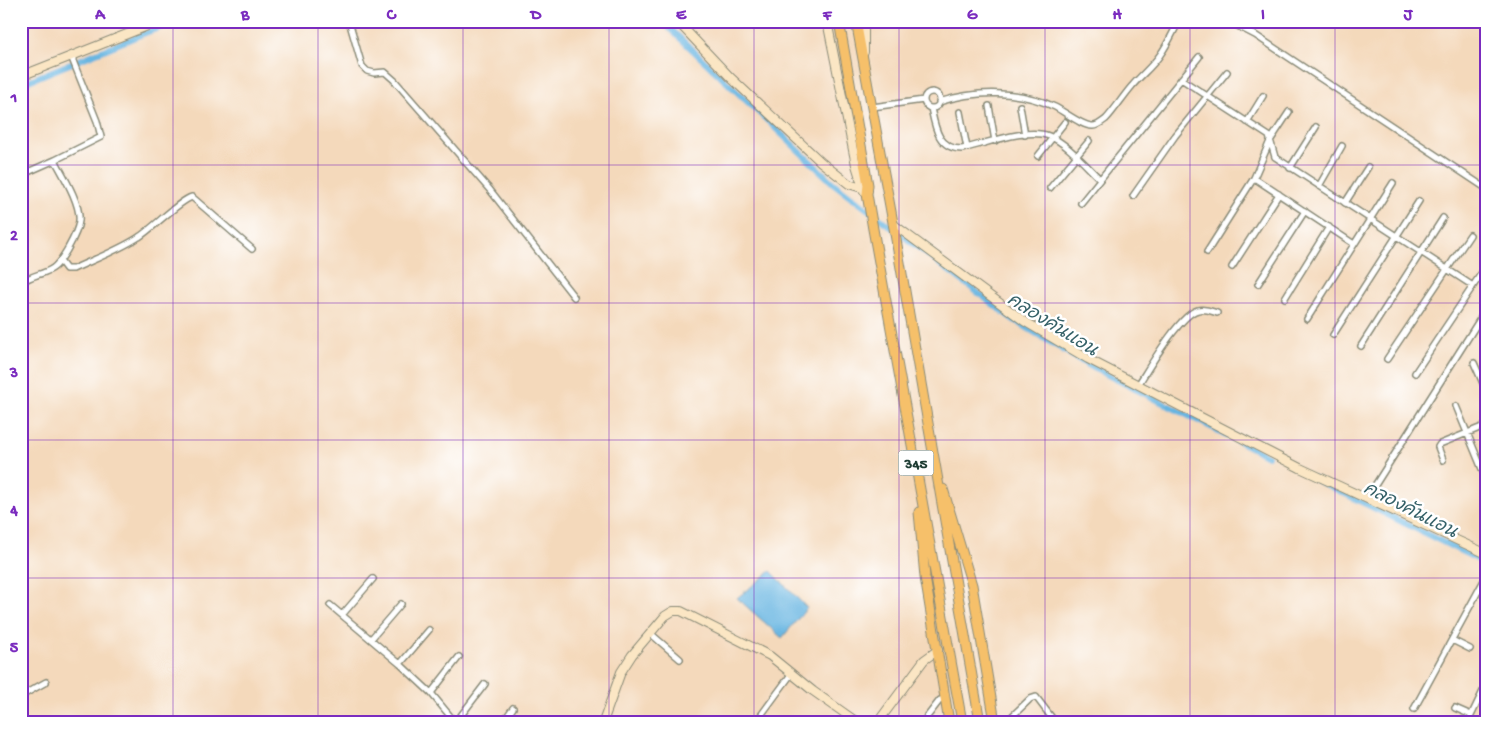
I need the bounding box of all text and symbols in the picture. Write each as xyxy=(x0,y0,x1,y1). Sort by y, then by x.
text: A xyxy=(94,7,106,26)
text: B xyxy=(240,7,250,26)
text: C xyxy=(386,7,397,26)
text: D xyxy=(529,7,542,26)
text: E xyxy=(676,7,687,26)
text: F xyxy=(822,7,833,26)
text: G xyxy=(967,7,978,26)
text: H xyxy=(1112,7,1122,26)
text: I xyxy=(1261,7,1265,26)
text: J xyxy=(1403,7,1414,26)
text: 1 xyxy=(10,90,17,109)
text: 2 xyxy=(10,228,18,247)
water label: คลองคันแอน xyxy=(1003,288,1103,363)
text: 3 xyxy=(9,365,18,384)
road number: 345 xyxy=(898,450,934,476)
water label: คลองคันแอน xyxy=(1360,477,1462,544)
text: 4 xyxy=(9,503,18,522)
text: 5 xyxy=(10,640,19,659)

